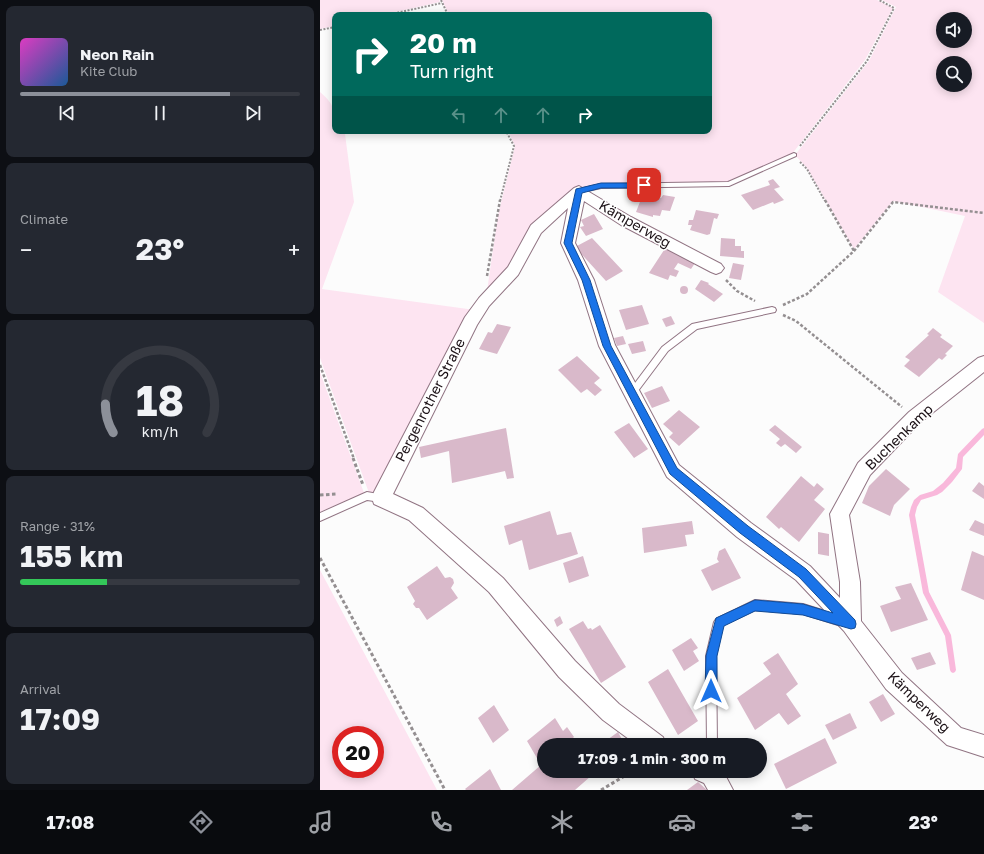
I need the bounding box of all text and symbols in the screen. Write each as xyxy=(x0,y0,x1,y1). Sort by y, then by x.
map controls xyxy=(936,12,972,92)
button: sound xyxy=(936,12,972,48)
text: 20 m xyxy=(410,26,477,59)
icon: right xyxy=(344,28,396,80)
text: Neon Rain xyxy=(80,45,154,63)
button: search xyxy=(936,56,972,92)
text: Turn right xyxy=(410,60,494,82)
text: Kite Club xyxy=(80,63,137,79)
icon: previous xyxy=(56,102,78,124)
icon: pause xyxy=(149,102,171,124)
icon: next xyxy=(242,102,264,124)
icon: left xyxy=(448,104,470,126)
icon: ahead xyxy=(490,104,512,126)
icon: ahead xyxy=(532,104,554,126)
icon: right xyxy=(574,104,596,126)
pin xyxy=(627,168,661,202)
icon: arrive xyxy=(633,174,655,196)
street label: Kämperweg xyxy=(596,196,674,251)
text: Climate xyxy=(20,211,68,227)
text: 23° xyxy=(136,231,184,267)
text: − xyxy=(20,236,32,263)
text: + xyxy=(288,236,300,263)
street label: Pergenrother Straße xyxy=(391,335,468,464)
text: 18 xyxy=(136,375,184,425)
street label: Buchenkamp xyxy=(861,400,936,473)
text: km/h xyxy=(142,423,178,440)
text: Range · 31% xyxy=(20,518,95,534)
text: 155 km xyxy=(20,538,123,574)
street label: Kämperweg xyxy=(885,668,954,736)
position arrow xyxy=(690,670,732,712)
text: Arrival xyxy=(20,681,61,697)
text: 17:09 xyxy=(20,701,100,737)
speed limit sign: 20 xyxy=(332,726,384,778)
text: 17:09 · 1 min · 300 m xyxy=(578,749,726,767)
icon: directions xyxy=(187,808,215,836)
icon: music xyxy=(307,808,335,836)
icon: phone xyxy=(427,808,455,836)
icon: climate xyxy=(548,808,576,836)
icon: car xyxy=(668,808,696,836)
icon: filters xyxy=(788,808,816,836)
text: 17:08 xyxy=(46,811,94,833)
text: 23° xyxy=(909,811,938,833)

